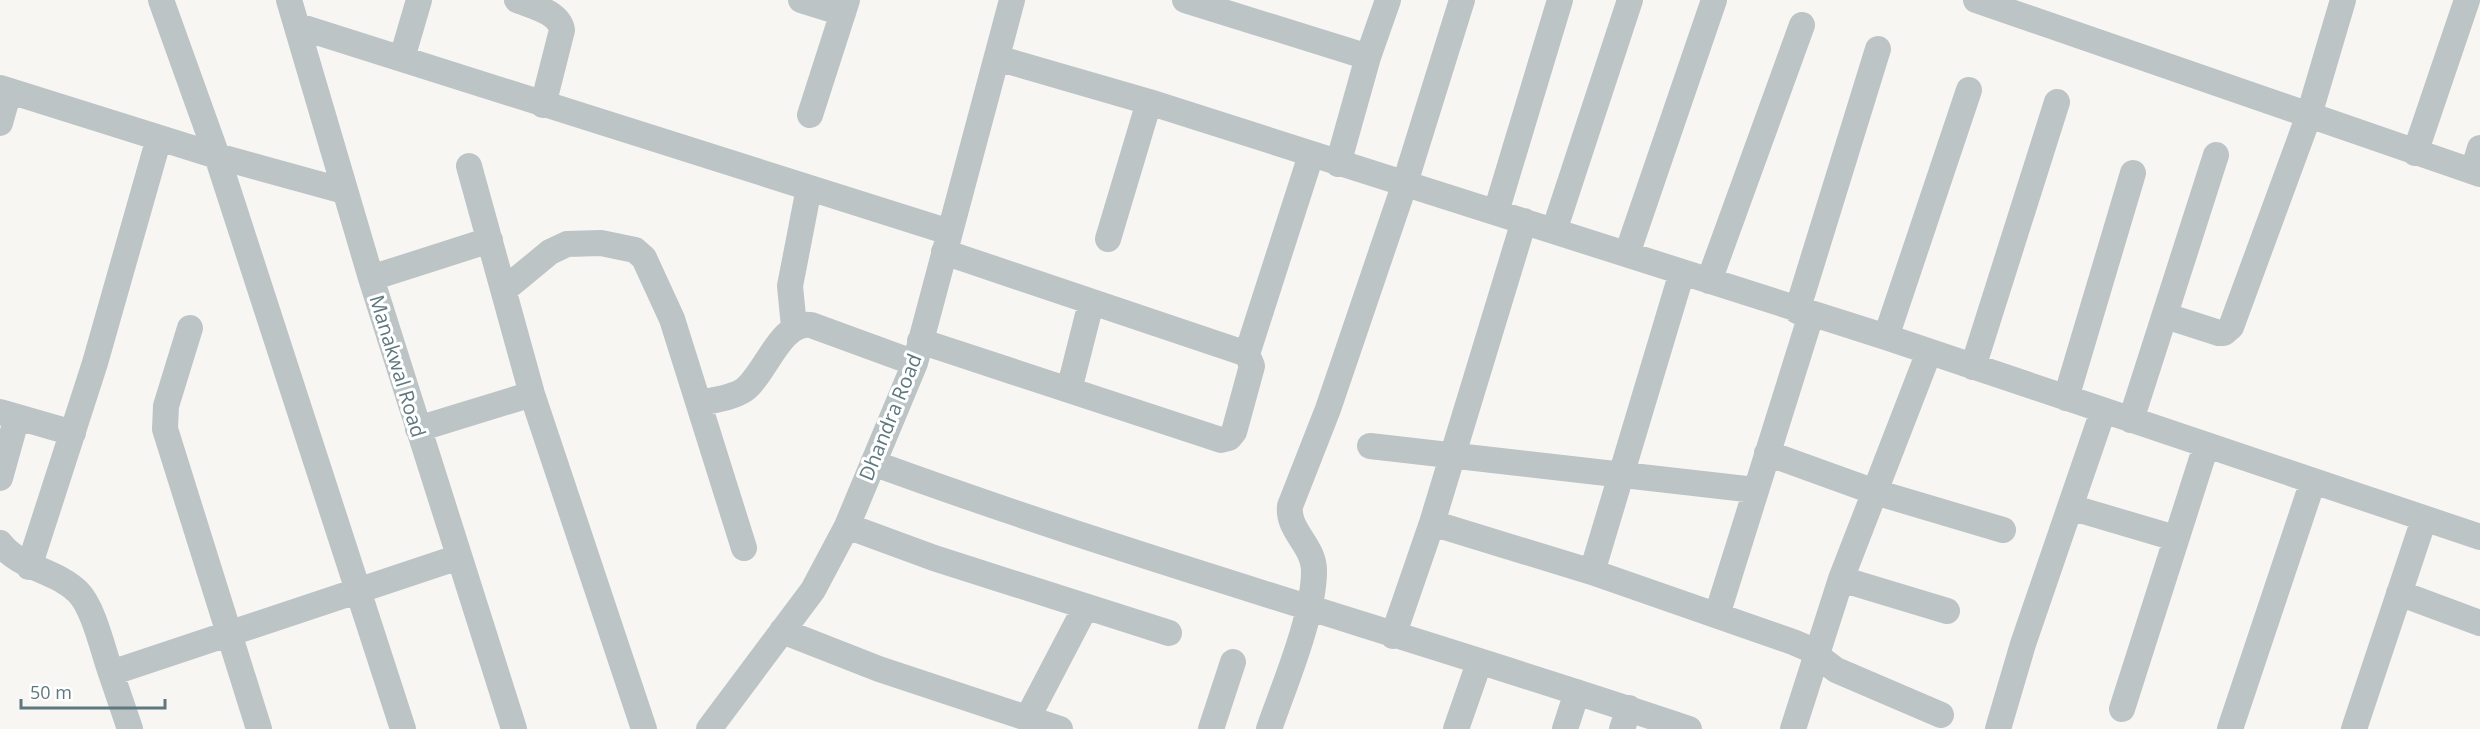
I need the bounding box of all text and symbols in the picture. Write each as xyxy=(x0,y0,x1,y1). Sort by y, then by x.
street label: Manakwal Road xyxy=(364,291,432,441)
street label: Dhandra Road xyxy=(852,350,928,484)
scale bar xyxy=(21,672,165,710)
text: 50 m xyxy=(30,680,72,704)

